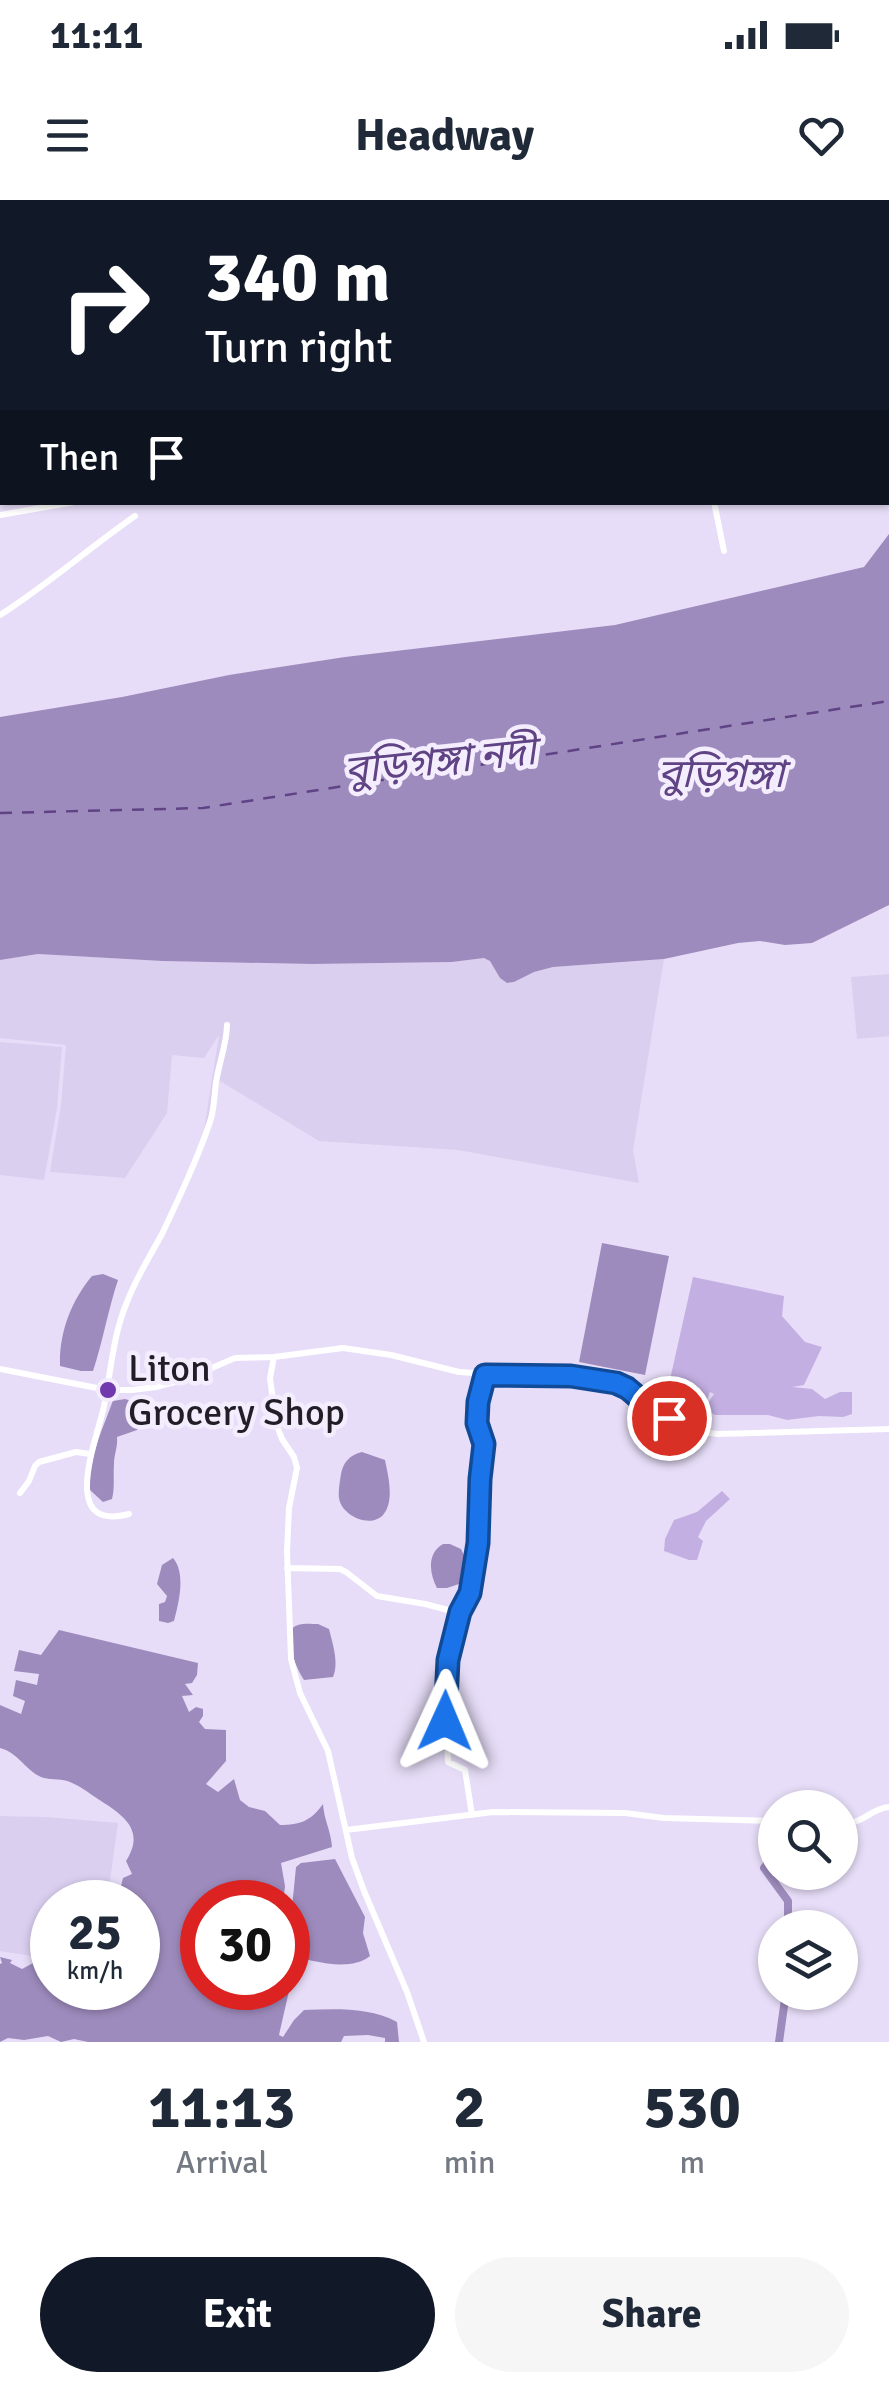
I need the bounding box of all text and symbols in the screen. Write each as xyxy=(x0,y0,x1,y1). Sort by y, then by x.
text: 11:11 xyxy=(50,12,143,59)
icon: menu xyxy=(40,108,95,163)
text: Headway xyxy=(355,108,534,163)
icon: heart xyxy=(794,108,849,163)
text: 340 m xyxy=(205,234,390,320)
icon: right xyxy=(40,240,170,370)
text: Turn right xyxy=(205,320,393,375)
icon: arrive xyxy=(139,430,194,485)
text: Then xyxy=(40,434,119,481)
water label: বুড়িগঙ্গা নদী xyxy=(342,725,546,796)
water label: বুড়িগঙ্গা xyxy=(658,749,792,799)
place label: Liton Grocery Shop xyxy=(128,1345,345,1436)
pin xyxy=(627,1376,712,1461)
marker: Liton Grocery Shop xyxy=(97,1379,119,1401)
icon: arrive xyxy=(642,1391,697,1446)
position arrow xyxy=(393,1669,497,1773)
map controls xyxy=(758,1790,858,2010)
button: search xyxy=(758,1790,858,1890)
speed limit sign: 30 xyxy=(180,1880,310,2010)
text: 25 xyxy=(68,1902,122,1964)
button: layers xyxy=(758,1910,858,2010)
text: km/h xyxy=(67,1955,123,1986)
text: 11:13 xyxy=(148,2071,296,2145)
text: 2 xyxy=(453,2071,486,2145)
text: 530 xyxy=(644,2071,741,2145)
text: Arrival xyxy=(176,2143,268,2182)
text: min xyxy=(444,2143,495,2182)
text: m xyxy=(679,2143,705,2182)
button: Exit xyxy=(40,2257,435,2372)
button: Share xyxy=(455,2257,849,2372)

